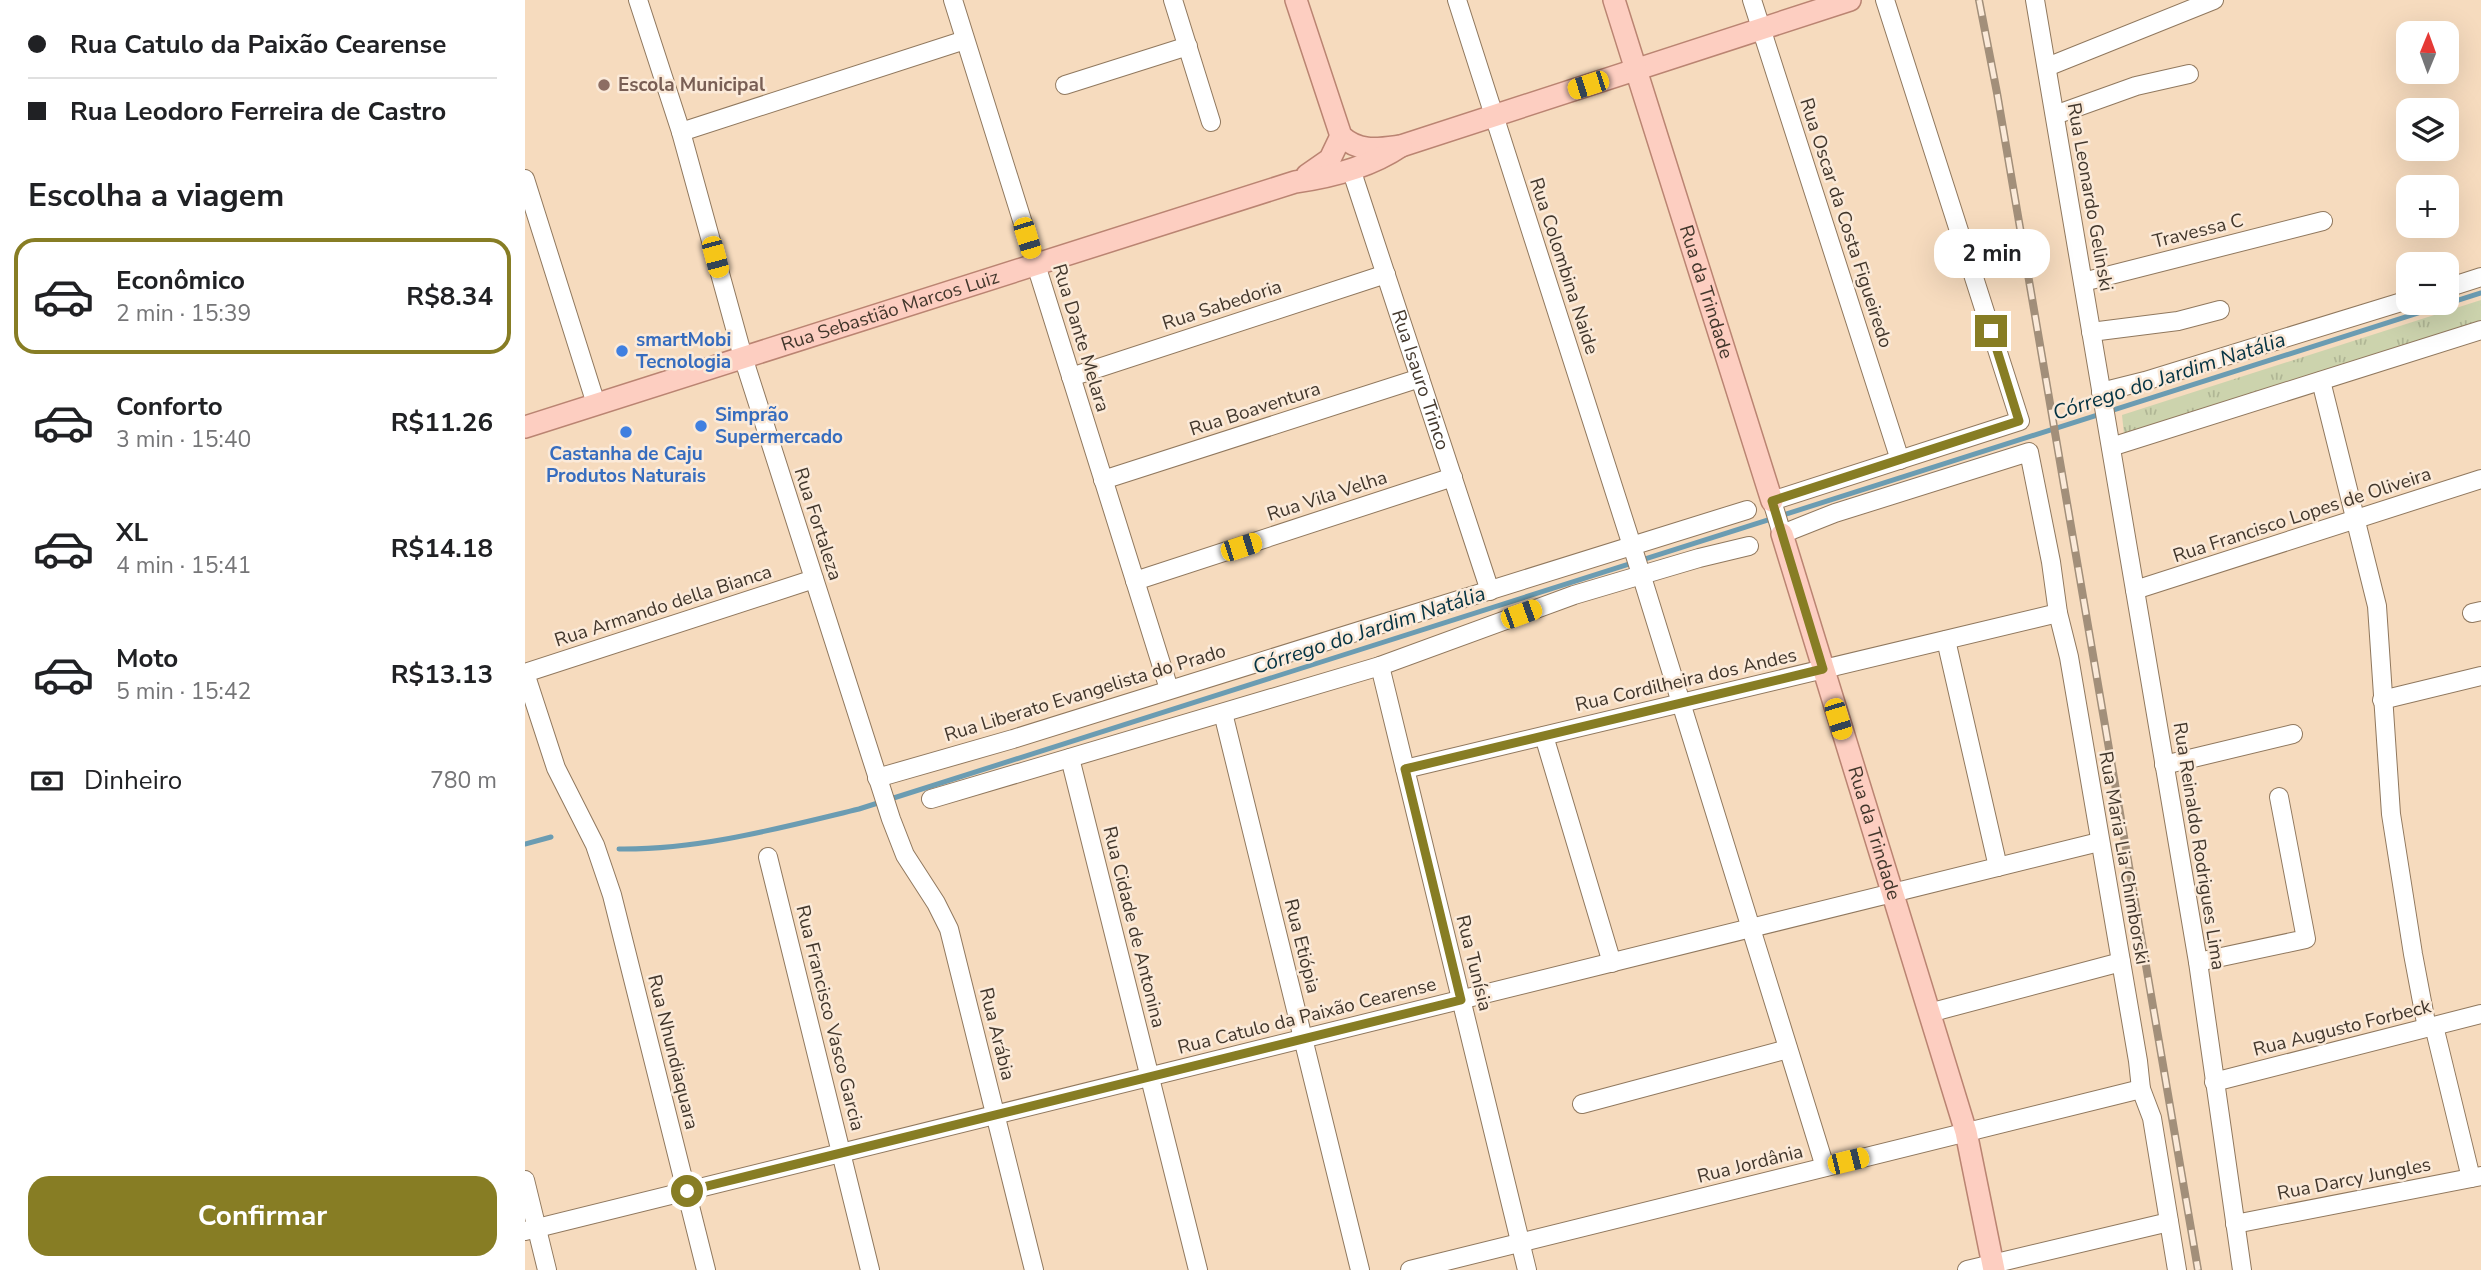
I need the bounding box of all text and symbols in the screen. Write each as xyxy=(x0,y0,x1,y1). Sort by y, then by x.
north arrow xyxy=(2396,21,2459,84)
map controls xyxy=(2396,21,2459,315)
text: Rua Catulo da Paixão Cearense xyxy=(70,27,446,62)
car xyxy=(1565,69,1612,101)
place label: Escola Municipal xyxy=(618,72,765,98)
marker: Escola Municipal xyxy=(596,77,612,93)
text: Rua Leodoro Ferreira de Castro xyxy=(70,94,446,129)
street label: Rua Oscar da Costa Figueiredo xyxy=(1793,95,1899,351)
button: layers xyxy=(2396,98,2459,161)
street label: Rua Leonardo Gelinski xyxy=(2061,101,2119,293)
text: Escolha a viagem xyxy=(28,174,284,217)
street label: Rua Colombina Naide xyxy=(1523,174,1605,358)
button: + xyxy=(2396,175,2459,238)
street label: Travessa C xyxy=(2150,207,2246,255)
car xyxy=(1011,215,1044,261)
street label: Rua da Trindade xyxy=(1673,222,1739,362)
callout: 2 min xyxy=(1933,230,2049,278)
car xyxy=(700,234,731,280)
text: 2 min xyxy=(1962,238,2022,269)
button: − xyxy=(2396,252,2459,315)
street label: Rua Dante Melara xyxy=(1046,261,1116,415)
text: Econômico xyxy=(116,263,245,298)
street label: Rua Sebastião Marcos Luiz xyxy=(778,264,1002,358)
icon: car xyxy=(32,265,95,328)
street label: Rua Sabedoria xyxy=(1159,273,1285,337)
text: R$8.34 xyxy=(406,279,493,314)
text: 2 min · 15:39 xyxy=(116,298,251,329)
street label: Rua Isauro Trinco xyxy=(1385,306,1456,453)
route end xyxy=(1975,315,2007,347)
water label: Córrego do Jardim Natália xyxy=(2049,325,2289,427)
place label: smartMobi Tecnologia xyxy=(636,327,731,375)
marker: smartMobi Tecnologia xyxy=(614,343,630,359)
street label: Rua Boaventura xyxy=(1186,376,1324,442)
text: Conforto xyxy=(116,389,223,424)
icon: car xyxy=(32,391,95,454)
place label: Simprão Supermercado xyxy=(715,402,843,450)
text: R$11.26 xyxy=(391,405,493,440)
marker: Simprão Supermercado xyxy=(693,418,709,434)
text: 3 min · 15:40 xyxy=(116,424,251,455)
marker: Castanha de Caju Produtos Naturais xyxy=(618,424,634,440)
place label: Castanha de Caju Produtos Naturais xyxy=(546,441,706,489)
street label: Rua Francisco Lopes de Oliveira xyxy=(2170,461,2434,569)
street label: Rua Fortaleza xyxy=(788,464,848,584)
street label: Rua Vila Velha xyxy=(1264,464,1390,528)
text: XL xyxy=(116,515,148,550)
icon: car xyxy=(32,517,95,580)
text: R$14.18 xyxy=(391,531,493,566)
car xyxy=(1218,531,1265,563)
text: 4 min · 15:41 xyxy=(116,550,251,581)
street label: Rua Armando della Bianca xyxy=(551,559,775,653)
water label: Córrego do Jardim Natália xyxy=(1249,579,1489,681)
car xyxy=(1498,597,1545,631)
street label: Rua Liberato Evangelista do Prado xyxy=(941,638,1229,748)
text: Moto xyxy=(116,641,178,676)
street label: Rua Cordilheira dos Andes xyxy=(1573,642,1799,718)
icon: car xyxy=(32,643,95,706)
text: R$13.13 xyxy=(391,657,493,692)
text: 5 min · 15:42 xyxy=(116,676,251,707)
car xyxy=(1822,696,1855,742)
street label: Rua Reinaldo Rodrigues Lima xyxy=(2167,720,2231,972)
street label: Rua Maria Lia Chimborski xyxy=(2092,749,2156,967)
icon: cash xyxy=(28,762,66,800)
text: Dinheiro xyxy=(84,763,182,798)
street label: Rua da Trindade xyxy=(1841,763,1907,903)
text: 780 m xyxy=(430,765,497,796)
street label: Rua Cidade de Antonina xyxy=(1096,824,1172,1030)
street label: Rua Etiópia xyxy=(1278,896,1326,996)
street label: Rua Francisco Vasco Garcia xyxy=(789,902,871,1134)
street label: Rua Tunísia xyxy=(1450,912,1498,1014)
street label: Rua Catulo da Paixão Cearense xyxy=(1175,971,1439,1061)
street label: Rua Nhundiaquara xyxy=(641,972,705,1132)
street label: Rua Arábia xyxy=(973,985,1021,1083)
street label: Rua Augusto Forbeck xyxy=(2250,993,2434,1063)
street label: Rua Jordânia xyxy=(1694,1138,1806,1190)
car xyxy=(1826,1146,1871,1176)
street label: Rua Darcy Jungles xyxy=(2275,1151,2433,1207)
route start xyxy=(671,1175,703,1207)
button: Confirmar xyxy=(28,1176,497,1256)

